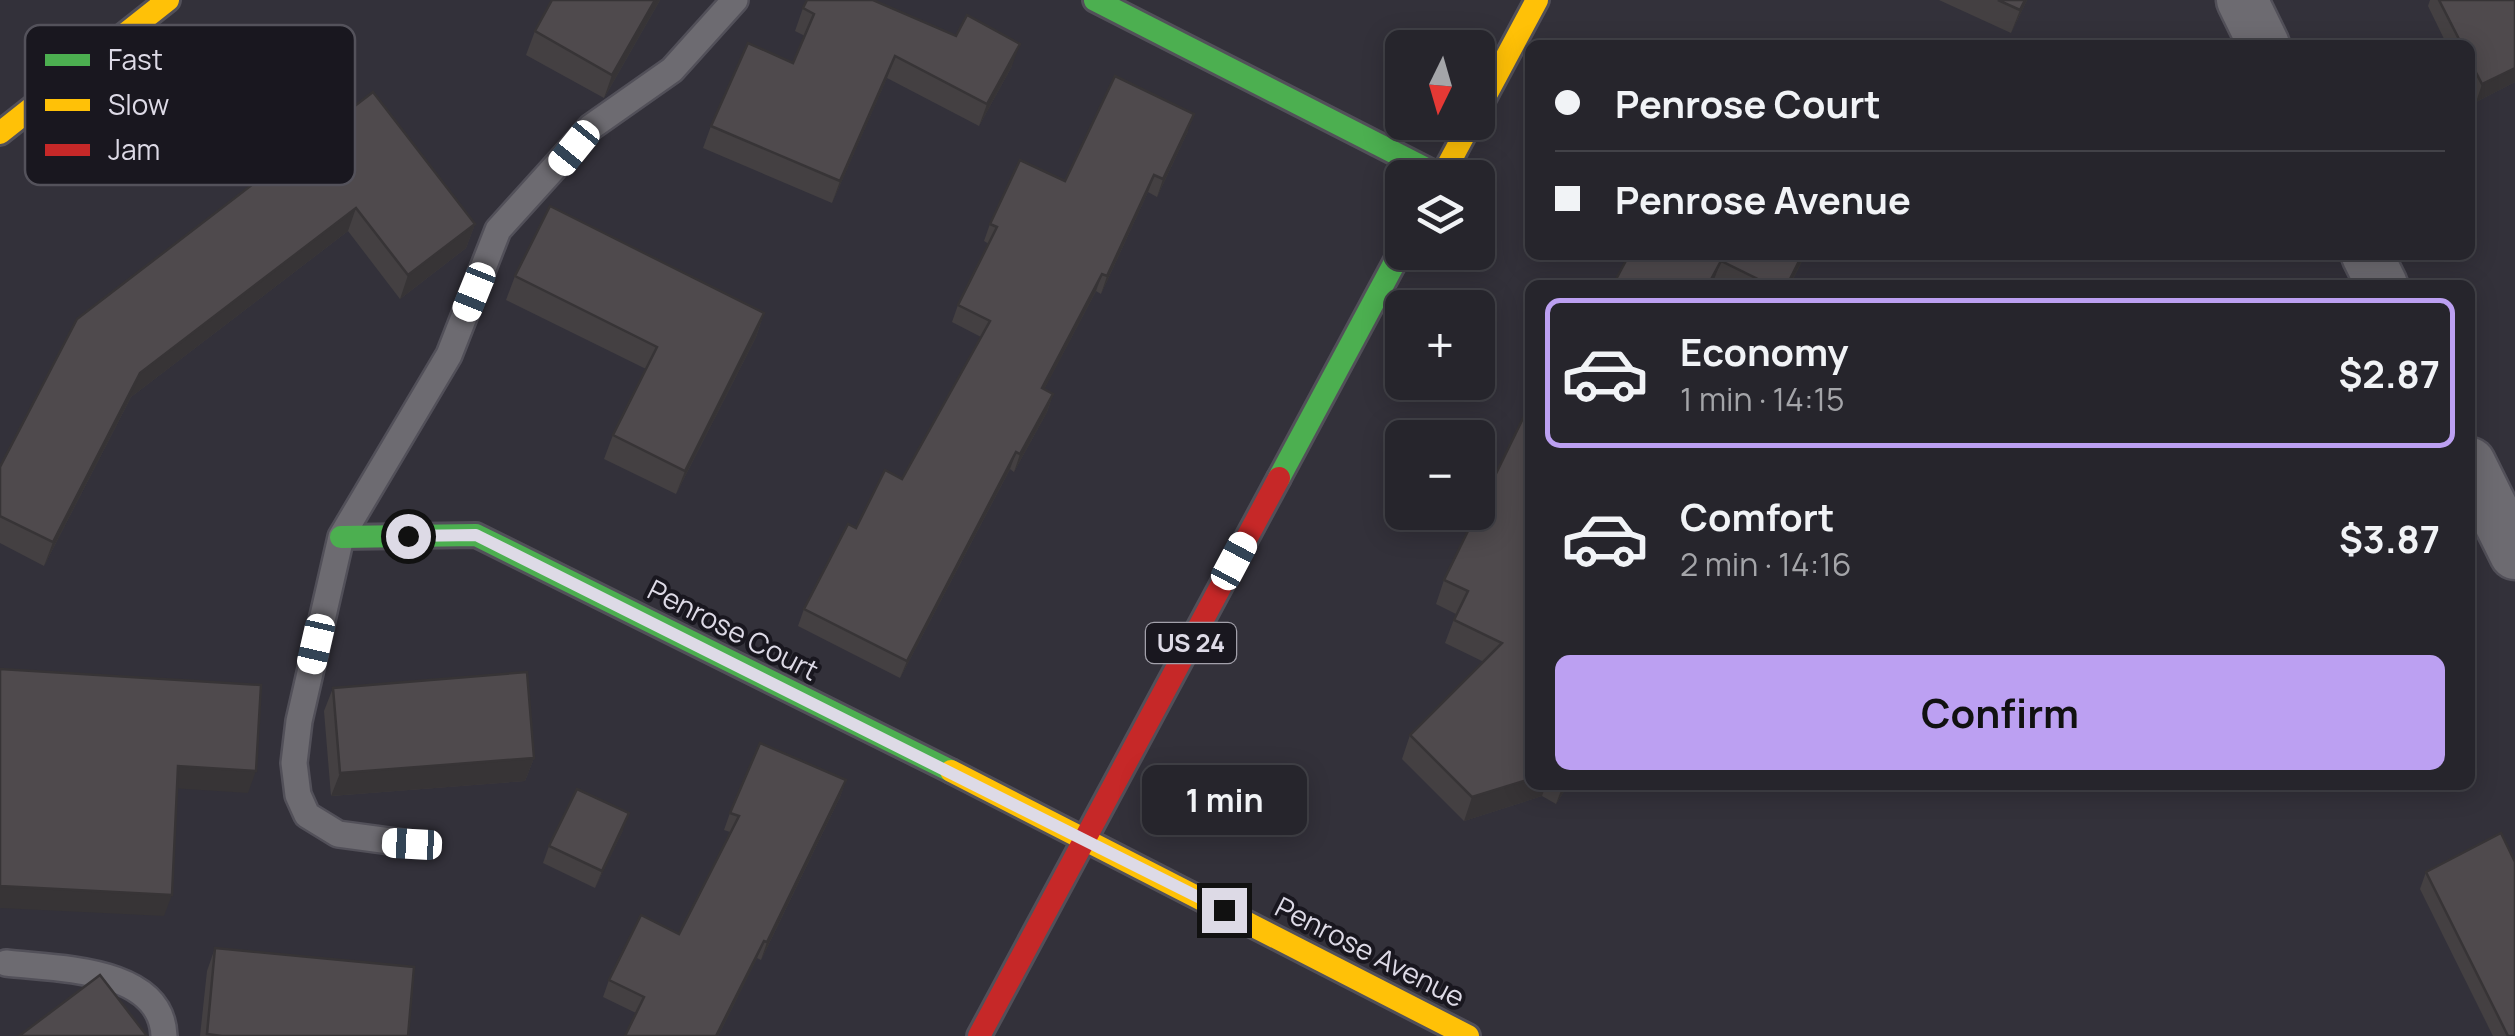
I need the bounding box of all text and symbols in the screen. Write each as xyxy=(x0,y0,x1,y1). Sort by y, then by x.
legend xyxy=(25,25,355,185)
north arrow xyxy=(1385,30,1495,140)
map controls xyxy=(1385,30,1495,530)
text: Fast xyxy=(108,40,163,78)
text: Penrose Court xyxy=(1615,77,1881,129)
text: Slow xyxy=(108,85,169,123)
car xyxy=(543,115,605,181)
text: Jam xyxy=(108,130,160,168)
button: layers xyxy=(1385,160,1495,270)
text: Penrose Avenue xyxy=(1615,173,1911,225)
car xyxy=(449,259,499,325)
button: + xyxy=(1385,290,1495,400)
text: Economy xyxy=(1680,325,1849,377)
icon: car xyxy=(1560,328,1650,418)
text: $2.87 xyxy=(2338,347,2440,399)
text: 1 min · 14:15 xyxy=(1680,377,1844,421)
button: − xyxy=(1385,420,1495,530)
text: Comfort xyxy=(1680,490,1834,542)
icon: car xyxy=(1560,493,1650,583)
text: $3.87 xyxy=(2339,512,2440,564)
route start xyxy=(386,514,431,559)
car xyxy=(1207,527,1261,595)
text: 2 min · 14:16 xyxy=(1680,542,1852,586)
street label: Penrose Court xyxy=(642,570,825,688)
car xyxy=(295,611,337,677)
road number: US 24 xyxy=(1146,623,1236,663)
button: Confirm xyxy=(1555,655,2445,770)
callout: 1 min xyxy=(1142,765,1306,835)
text: 1 min xyxy=(1185,778,1264,822)
car xyxy=(381,827,443,861)
street label: Penrose Avenue xyxy=(1269,887,1472,1015)
route end xyxy=(1202,888,1247,933)

